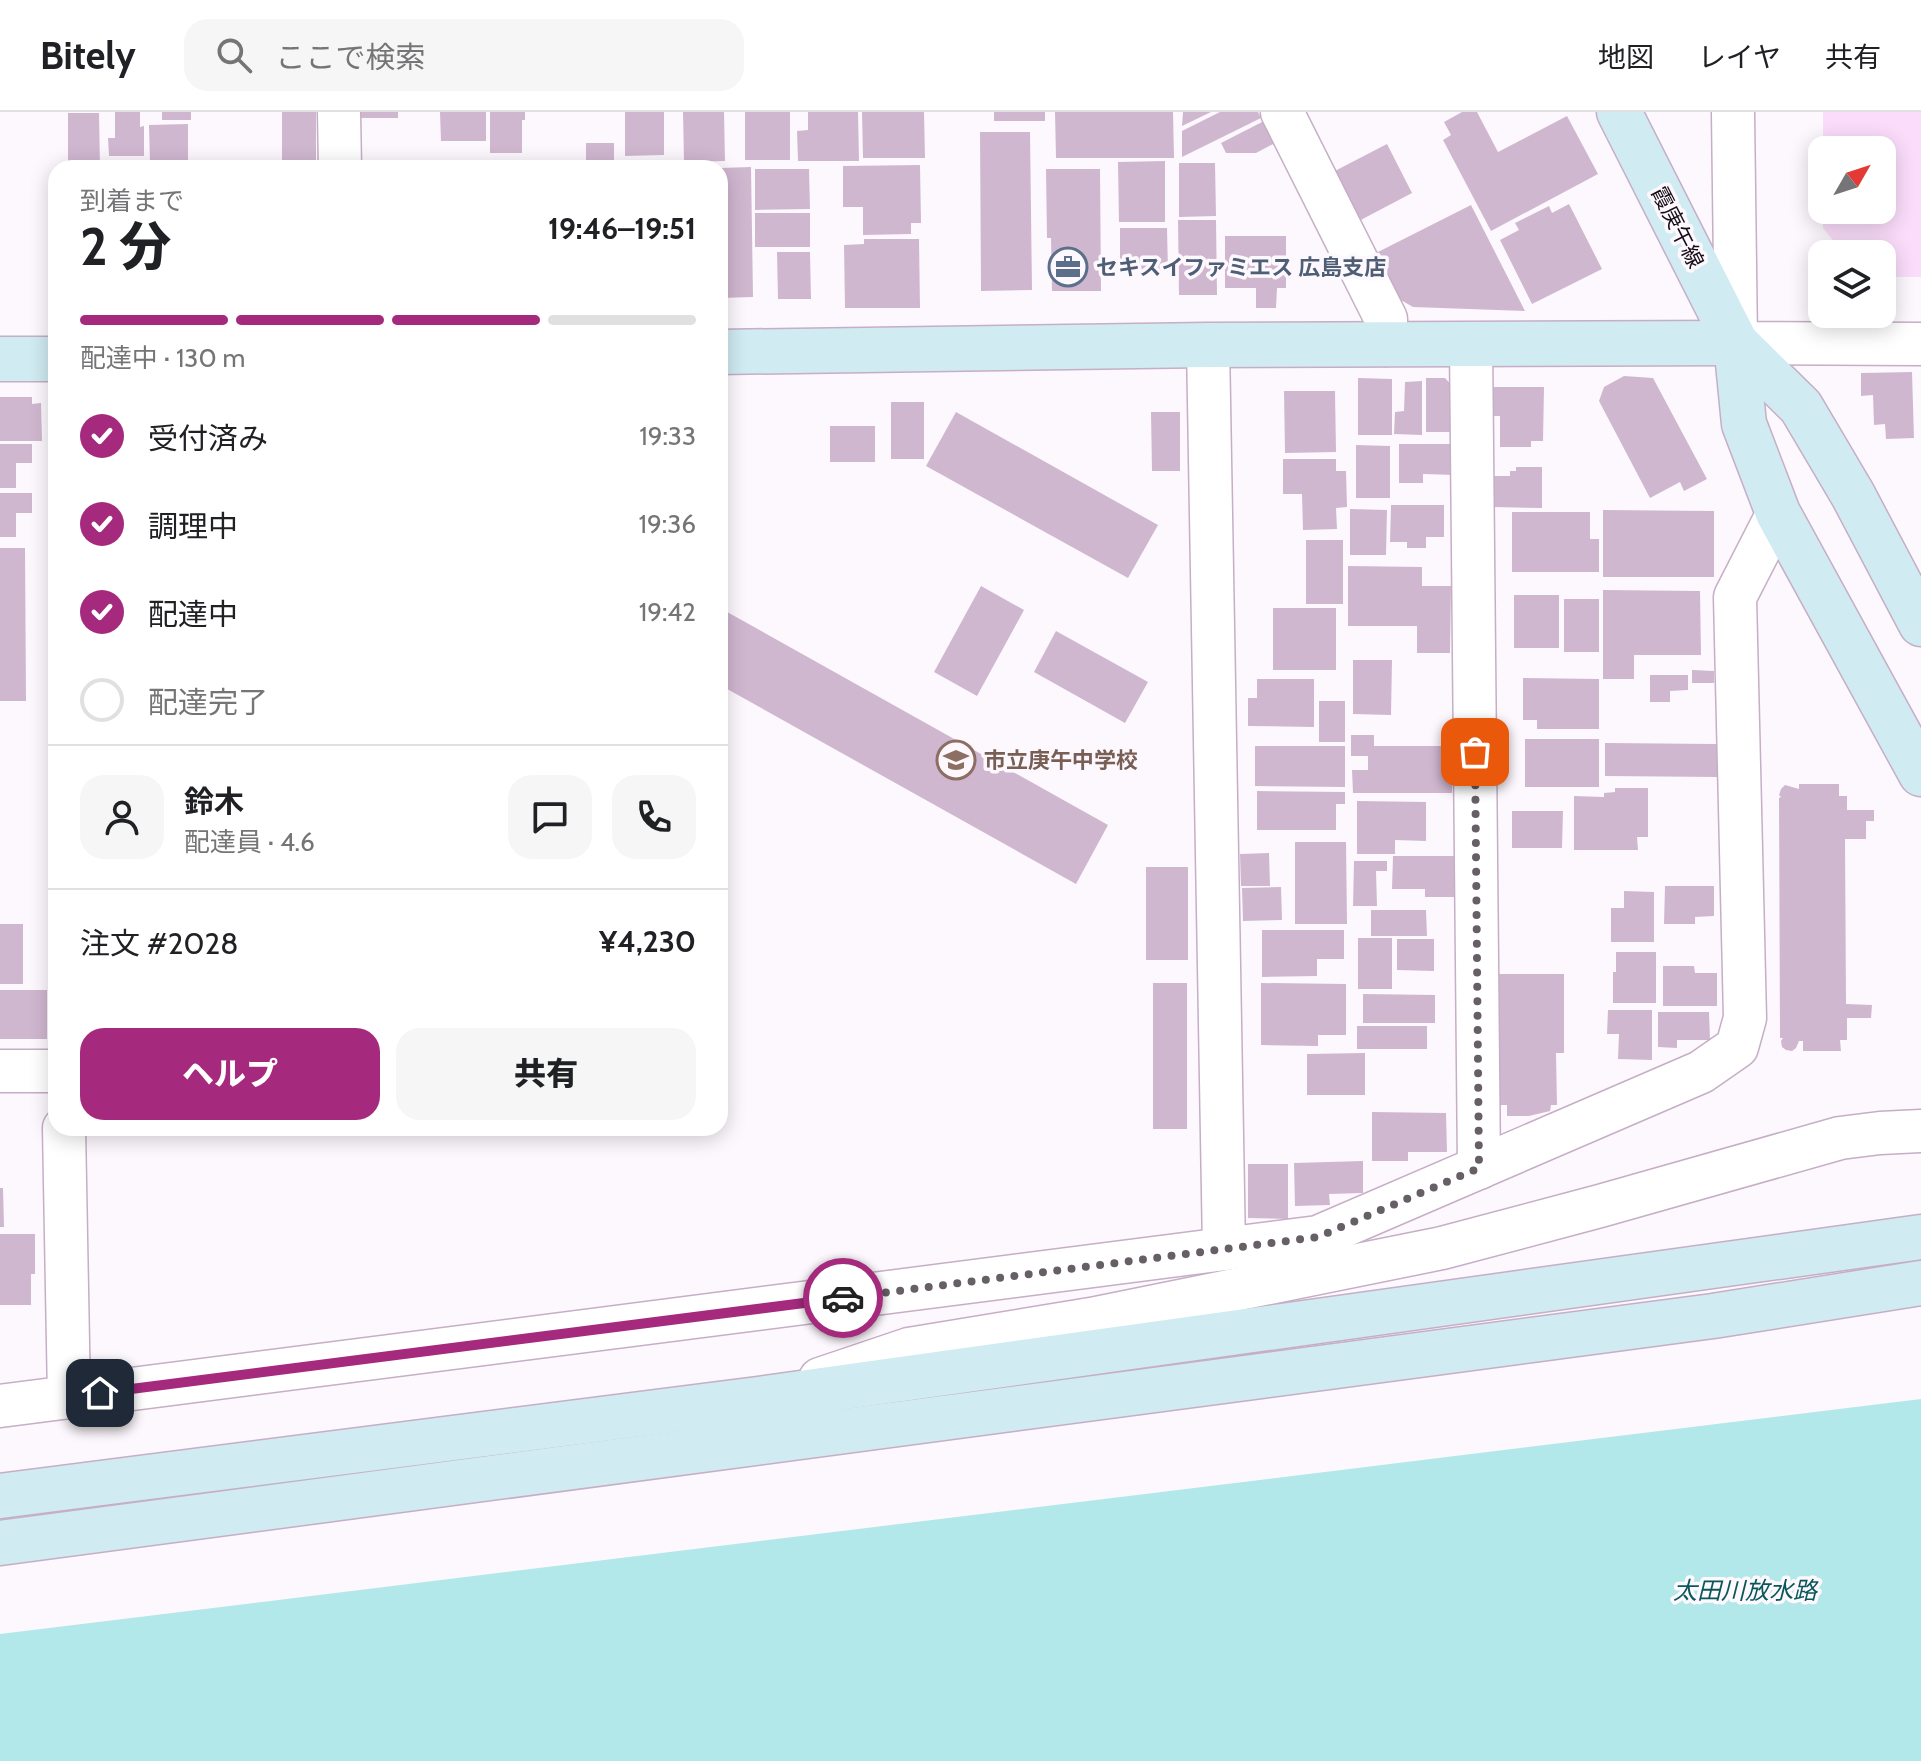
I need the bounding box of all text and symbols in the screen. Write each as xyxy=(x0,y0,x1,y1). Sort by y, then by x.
search box xyxy=(184,19,744,91)
text: Bitely xyxy=(40,32,136,79)
icon: search xyxy=(212,33,256,77)
text: ここで検索 xyxy=(276,39,426,76)
text: 地図 xyxy=(1598,40,1654,74)
text: レイヤ xyxy=(1698,40,1781,74)
text: 共有 xyxy=(1825,40,1881,74)
north arrow xyxy=(1808,136,1896,224)
map controls xyxy=(1808,136,1896,328)
street label: 霞庚午線 xyxy=(1646,182,1710,273)
text: 到着まで xyxy=(80,185,184,217)
text: 19:46–19:51 xyxy=(548,210,696,247)
text: 2 分 xyxy=(80,215,171,278)
button: layers xyxy=(1808,240,1896,328)
office icon: セキスイファミエス 広島支店 xyxy=(1047,246,1089,288)
place label: セキスイファミエス 広島支店 xyxy=(1096,254,1386,281)
text: 配達中 · 130 m xyxy=(80,342,245,374)
icon: check xyxy=(80,414,124,458)
text: 受付済み xyxy=(148,420,268,457)
text: 19:33 xyxy=(639,420,696,452)
icon: check xyxy=(80,502,124,546)
text: 調理中 xyxy=(148,508,238,545)
text: 19:36 xyxy=(639,508,696,540)
icon: check xyxy=(80,590,124,634)
text: 配達中 xyxy=(148,596,238,633)
text: 19:42 xyxy=(639,596,696,628)
text: 配達完了 xyxy=(148,684,268,721)
pin xyxy=(1441,718,1509,786)
icon: bag xyxy=(1453,730,1497,774)
school or university icon: 市立庚午中学校 xyxy=(935,739,977,781)
place label: 市立庚午中学校 xyxy=(984,747,1138,774)
button: person xyxy=(80,775,164,859)
button: chat xyxy=(508,775,592,859)
button: phone xyxy=(612,775,696,859)
text: 鈴木 xyxy=(184,783,244,820)
text: 配達員 · 4.6 xyxy=(184,826,315,858)
text: ¥4,230 xyxy=(599,923,696,960)
text: 注文 #2028 xyxy=(80,925,238,962)
button: ヘルプ xyxy=(80,1028,380,1120)
button: 共有 xyxy=(396,1028,696,1120)
courier xyxy=(803,1258,883,1338)
icon: car xyxy=(821,1276,865,1320)
pin xyxy=(66,1359,134,1427)
icon: home xyxy=(78,1371,122,1415)
water label: 太田川放水路 xyxy=(1673,1576,1819,1605)

